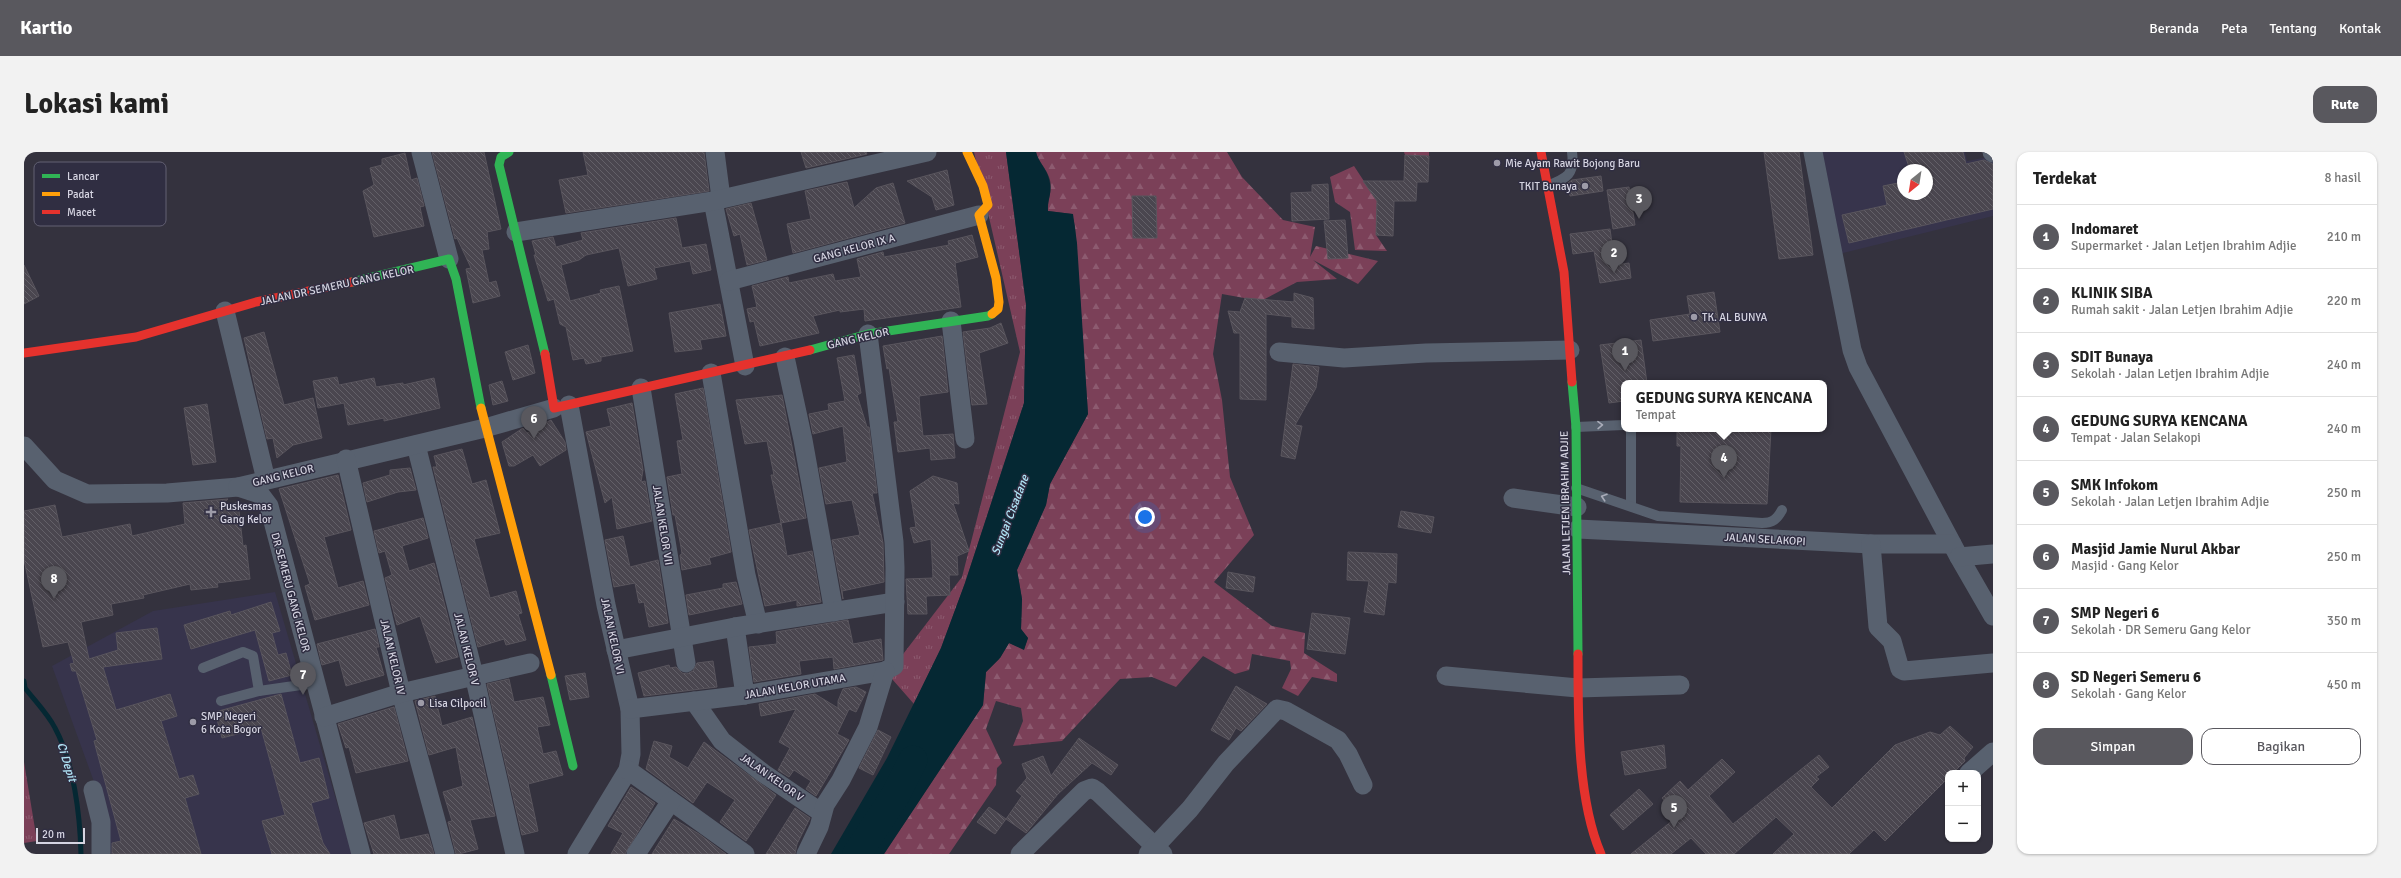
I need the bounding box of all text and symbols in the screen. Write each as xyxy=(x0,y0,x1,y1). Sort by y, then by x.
text: Kartio xyxy=(20,16,73,40)
text: Beranda xyxy=(2149,20,2199,37)
text: Peta xyxy=(2221,20,2248,37)
text: Tentang xyxy=(2270,20,2317,37)
text: Kontak xyxy=(2339,20,2381,37)
button: Rute xyxy=(2313,86,2377,123)
text: Lokasi kami xyxy=(24,87,169,121)
place label: Mie Ayam Rawit Bojong Baru xyxy=(1505,157,1640,170)
marker: Mie Ayam Rawit Bojong Baru xyxy=(1492,158,1502,168)
legend xyxy=(34,162,166,226)
north arrow xyxy=(1897,164,1933,200)
text: Terdekat xyxy=(2033,168,2097,189)
text: Lancar xyxy=(67,170,99,183)
text: 8 hasil xyxy=(2324,170,2361,186)
place label: TKIT Bunaya xyxy=(1519,180,1577,193)
marker: TKIT Bunaya xyxy=(1580,181,1590,191)
pin: 3 xyxy=(1626,186,1652,219)
text: Padat xyxy=(67,188,94,201)
text: Macet xyxy=(67,206,96,219)
text: Indomaret xyxy=(2071,220,2138,238)
text: 1 xyxy=(2042,229,2050,245)
text: 210 m xyxy=(2327,229,2361,245)
street label: GANG KELOR IX A xyxy=(812,231,897,266)
text: Supermarket · Jalan Letjen Ibrahim Adjie xyxy=(2071,238,2297,254)
pin: 2 xyxy=(1601,240,1627,273)
street label: JALAN DR SEMERU GANG KELOR xyxy=(259,263,415,308)
text: KLINIK SIBA xyxy=(2071,284,2153,302)
text: 2 xyxy=(2042,293,2050,309)
text: 220 m xyxy=(2327,293,2361,309)
text: Rumah sakit · Jalan Letjen Ibrahim Adjie xyxy=(2071,302,2293,318)
place label: TK. AL BUNYA xyxy=(1702,311,1768,324)
marker: TK. AL BUNYA xyxy=(1689,312,1699,322)
street label: GANG KELOR xyxy=(826,325,891,352)
pin: 1 xyxy=(1612,338,1638,371)
text: SDIT Bunaya xyxy=(2071,348,2153,366)
text: 3 xyxy=(2042,357,2050,373)
text: 240 m xyxy=(2327,357,2361,373)
text: Sekolah · Jalan Letjen Ibrahim Adjie xyxy=(2071,366,2269,382)
popup xyxy=(1621,380,1827,432)
text: GEDUNG SURYA KENCANA xyxy=(1636,389,1812,407)
pin: 6 xyxy=(521,406,547,439)
text: Tempat xyxy=(1636,407,1676,423)
text: GEDUNG SURYA KENCANA xyxy=(2071,412,2248,430)
one-way arrow xyxy=(1597,421,1603,429)
text: 4 xyxy=(2042,421,2050,437)
text: 240 m xyxy=(2327,421,2361,437)
text: Tempat · Jalan Selakopi xyxy=(2071,430,2201,446)
street label: JALAN LETJEN IBRAHIM ADJIE xyxy=(1558,431,1573,575)
pin: 4 xyxy=(1711,445,1737,478)
street label: GANG KELOR xyxy=(251,461,316,489)
water label: Sungai Cisadane xyxy=(988,472,1033,557)
text: SMK Infokom xyxy=(2071,476,2158,494)
street label: JALAN KELOR VII xyxy=(650,484,675,566)
text: 5 xyxy=(2042,485,2050,501)
text: 250 m xyxy=(2327,485,2361,501)
one-way arrow xyxy=(1600,494,1607,502)
text: Sekolah · Jalan Letjen Ibrahim Adjie xyxy=(2071,494,2269,510)
place label: Puskesmas Gang Kelor xyxy=(220,500,272,526)
marker: Puskesmas Gang Kelor xyxy=(205,506,217,518)
your location xyxy=(1135,507,1155,527)
street label: DR SEMERU GANG KELOR xyxy=(268,531,313,653)
street label: JALAN SELAKOPI xyxy=(1724,531,1806,548)
text: Masjid Jamie Nurul Akbar xyxy=(2071,540,2240,558)
text: 6 xyxy=(2042,549,2050,565)
text: 250 m xyxy=(2327,549,2361,565)
text: Masjid · Gang Kelor xyxy=(2071,558,2179,574)
pin: 8 xyxy=(41,566,67,599)
street label: JALAN KELOR VI xyxy=(598,597,627,675)
text: SMP Negeri 6 xyxy=(2071,604,2159,622)
street label: JALAN KELOR V xyxy=(451,611,482,688)
text: 7 xyxy=(2042,613,2050,629)
text: 350 m xyxy=(2327,613,2361,629)
street label: JALAN KELOR IV xyxy=(377,618,408,697)
text: Sekolah · DR Semeru Gang Kelor xyxy=(2071,622,2250,638)
pin: 7 xyxy=(290,662,316,695)
text: SD Negeri Semeru 6 xyxy=(2071,668,2201,686)
street label: JALAN KELOR UTAMA xyxy=(743,671,847,702)
text: 8 xyxy=(2042,677,2050,693)
text: 450 m xyxy=(2327,677,2361,693)
text: Sekolah · Gang Kelor xyxy=(2071,686,2186,702)
place label: Lisa Cilpocil xyxy=(429,697,486,710)
marker: Lisa Cilpocil xyxy=(416,698,426,708)
place label: SMP Negeri 6 Kota Bogor xyxy=(201,710,261,736)
marker: SMP Negeri 6 Kota Bogor xyxy=(188,717,198,727)
button: Simpan xyxy=(2033,728,2193,765)
button: Bagikan xyxy=(2201,728,2361,765)
water label: Ci Depit xyxy=(53,741,80,786)
street label: JALAN KELOR V xyxy=(737,751,807,804)
map controls xyxy=(1945,770,1981,842)
button: + xyxy=(1945,770,1981,806)
pin: 5 xyxy=(1661,795,1687,828)
button: − xyxy=(1945,806,1981,842)
scale bar xyxy=(36,826,85,845)
text: 20 m xyxy=(42,828,65,841)

